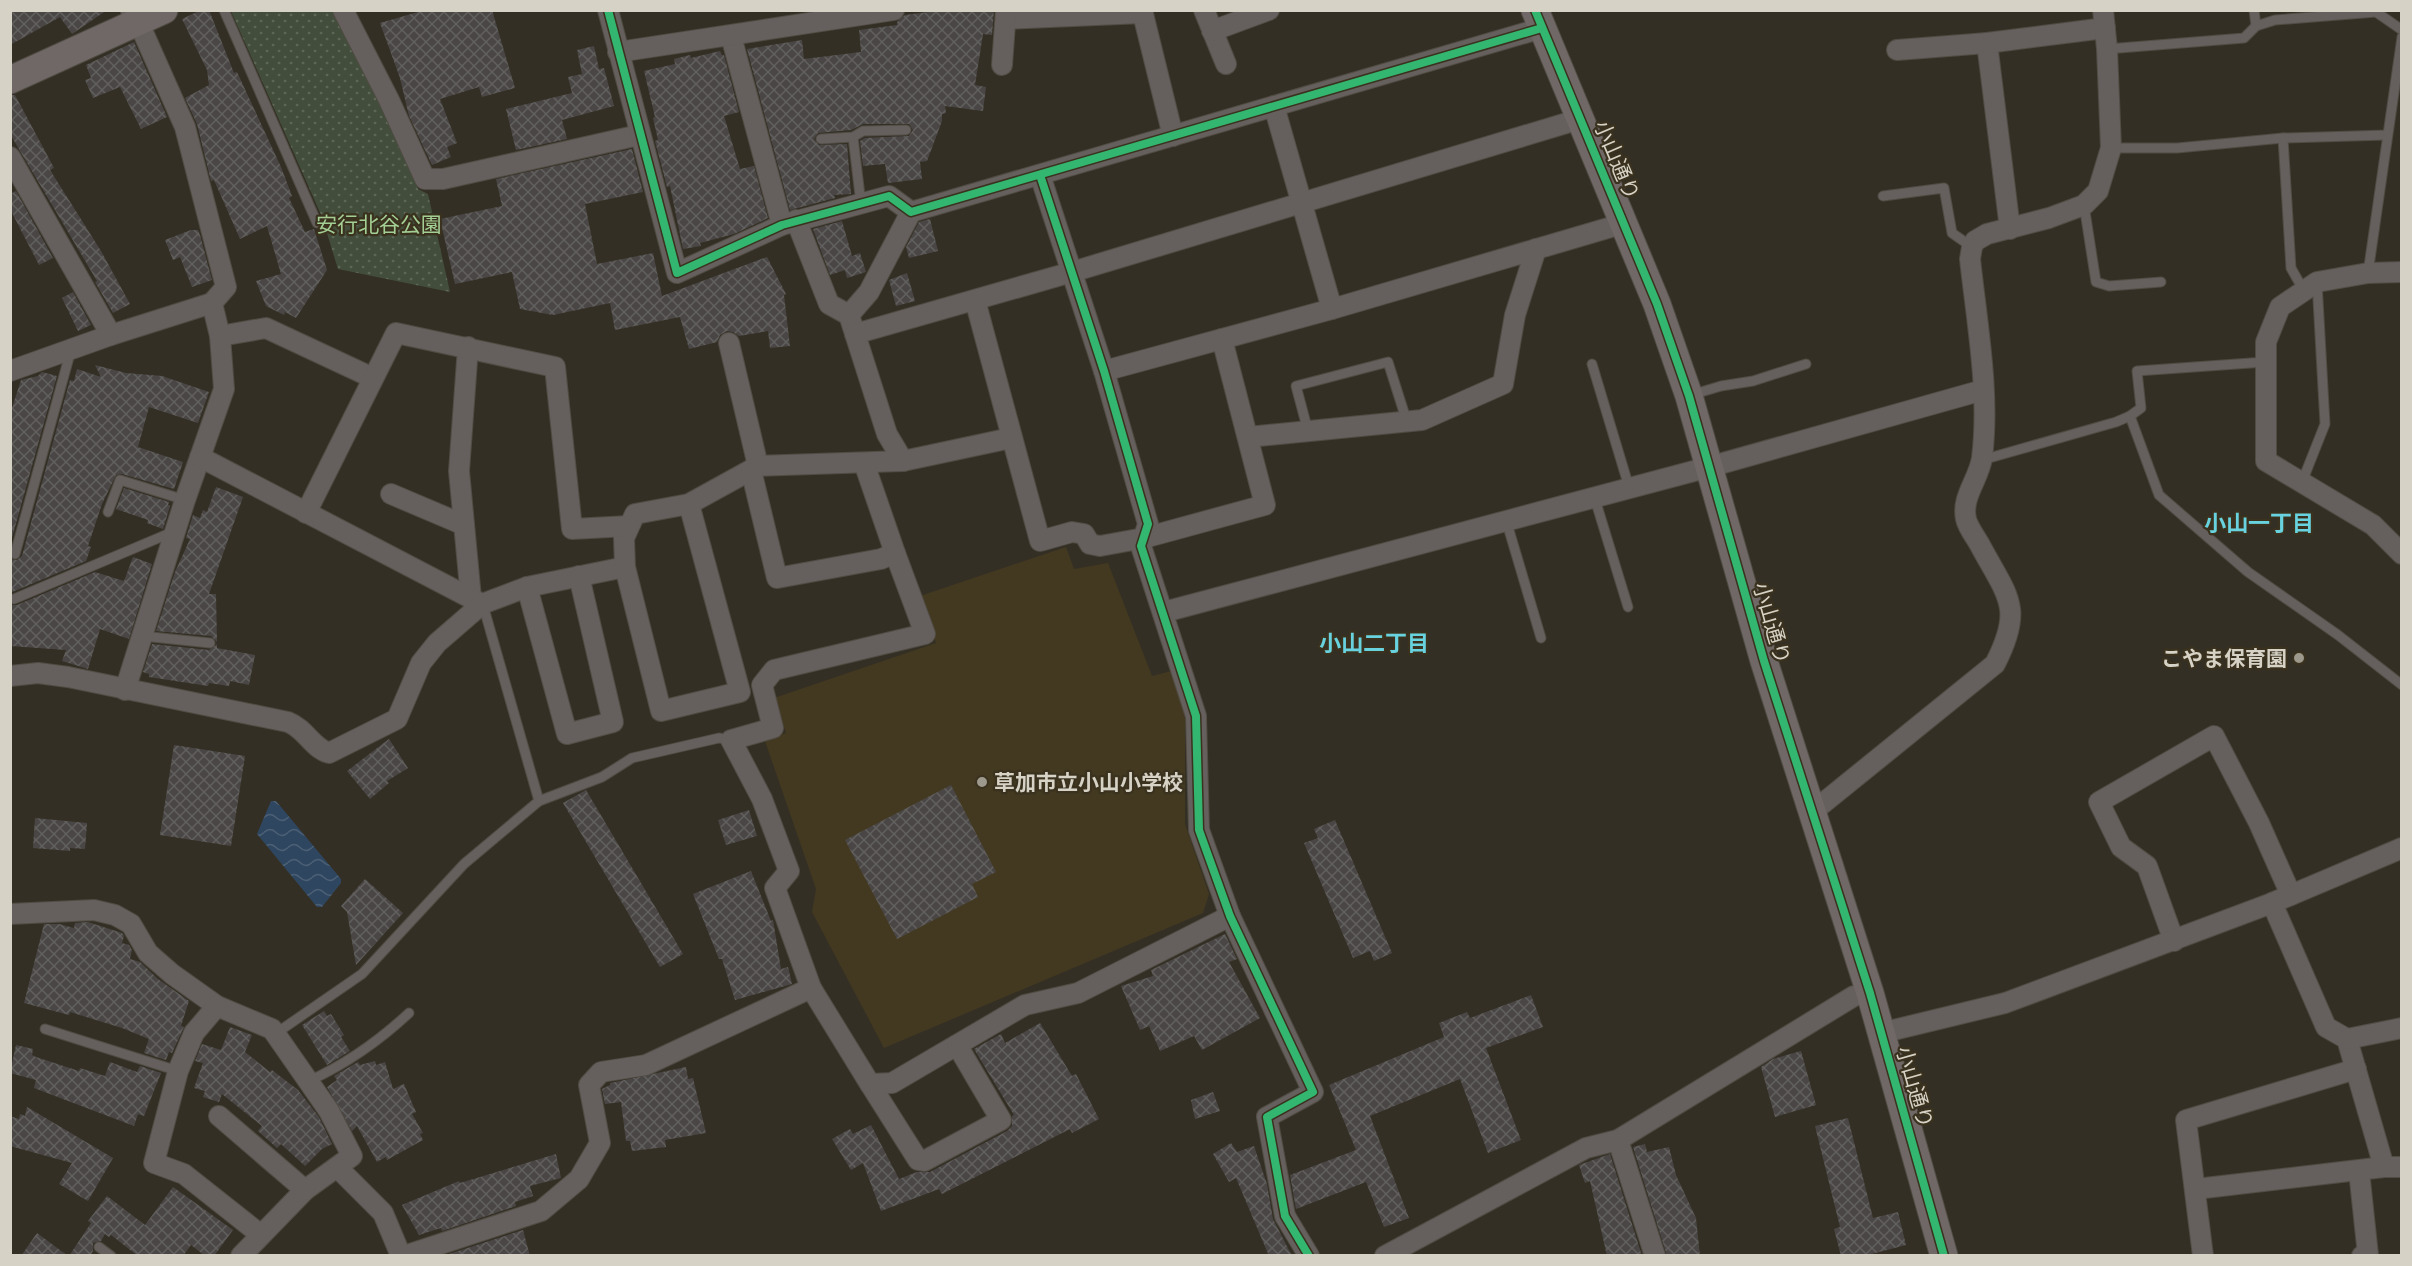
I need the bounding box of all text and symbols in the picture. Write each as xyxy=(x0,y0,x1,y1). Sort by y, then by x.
street label: 小山通り xyxy=(1589,116,1645,204)
park label: 安行北谷公園 xyxy=(316,212,442,237)
district label: 小山一丁目 xyxy=(2204,510,2314,537)
street label: 小山通り xyxy=(1748,579,1796,667)
district label: 小山二丁目 xyxy=(1319,630,1429,657)
place label: こやま保育園 xyxy=(2161,646,2287,671)
marker: こやま保育園 xyxy=(2292,651,2306,665)
place label: 草加市立小山小学校 xyxy=(994,770,1183,795)
marker: 草加市立小山小学校 xyxy=(975,775,989,789)
street label: 小山通り xyxy=(1891,1043,1939,1131)

